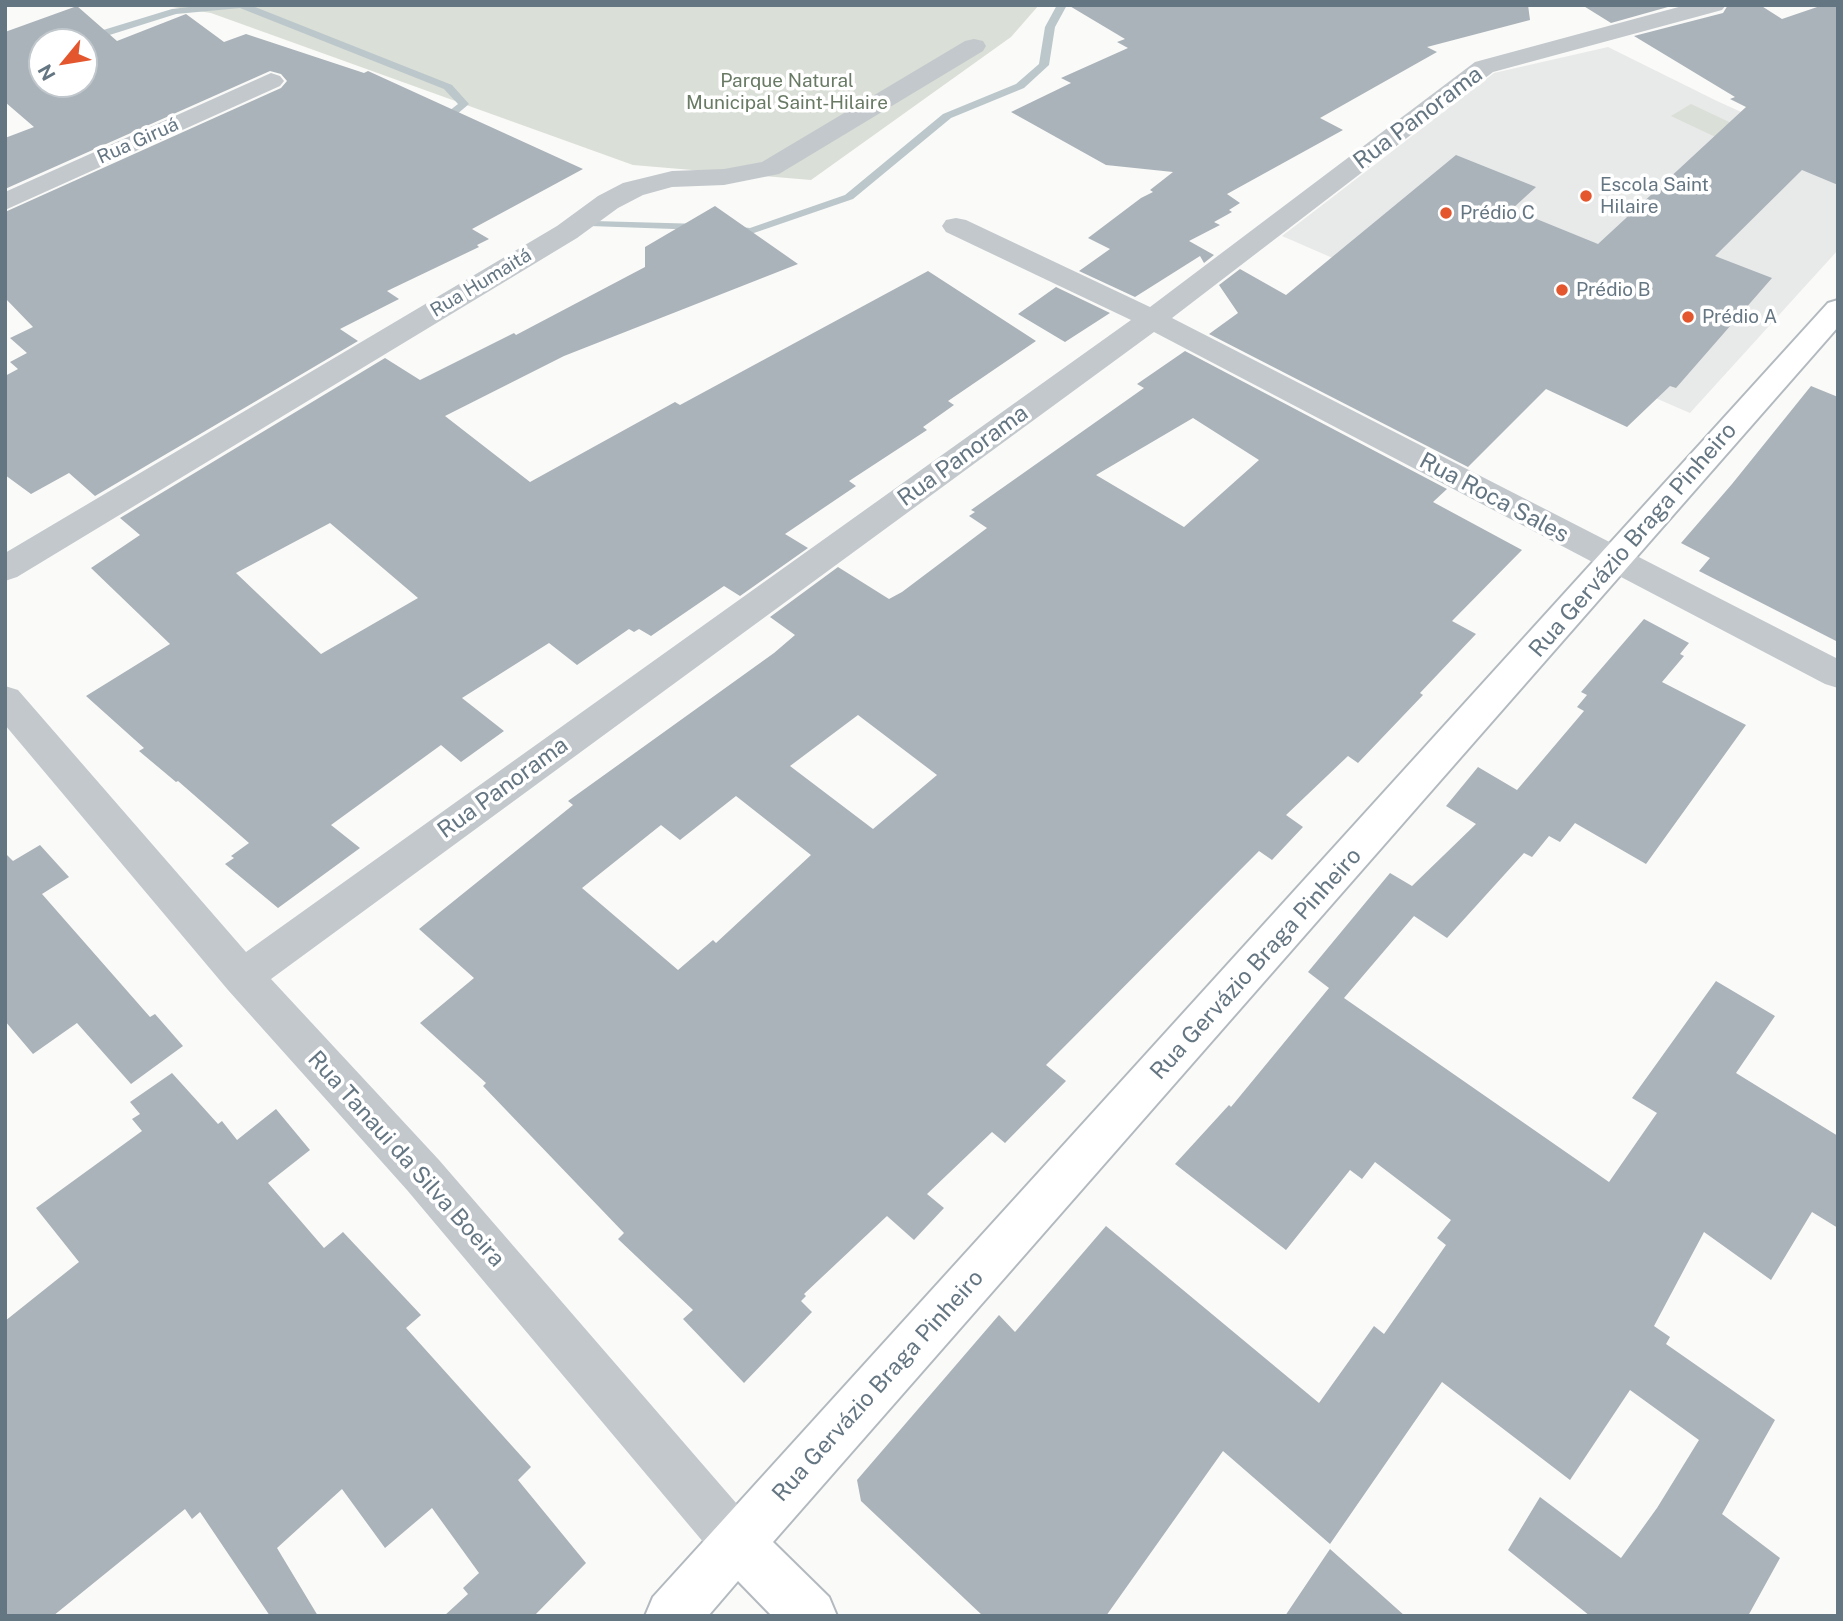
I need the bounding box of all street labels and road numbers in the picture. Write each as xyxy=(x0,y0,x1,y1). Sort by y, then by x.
street label: Rua Panorama xyxy=(1348,61,1488,175)
street label: Rua Giruá xyxy=(94,113,182,169)
street label: Rua Humaitá xyxy=(426,244,536,322)
street label: Rua Panorama xyxy=(892,399,1034,513)
street label: Rua Gervázio Braga Pinheiro xyxy=(1523,417,1743,663)
street label: Rua Roca Sales xyxy=(1415,447,1573,549)
street label: Rua Panorama xyxy=(432,731,574,845)
street label: Rua Gervázio Braga Pinheiro xyxy=(1145,842,1367,1086)
street label: Rua Tanaui da Silva Boeira xyxy=(302,1045,510,1273)
street label: Rua Gervázio Braga Pinheiro xyxy=(767,1264,989,1508)

